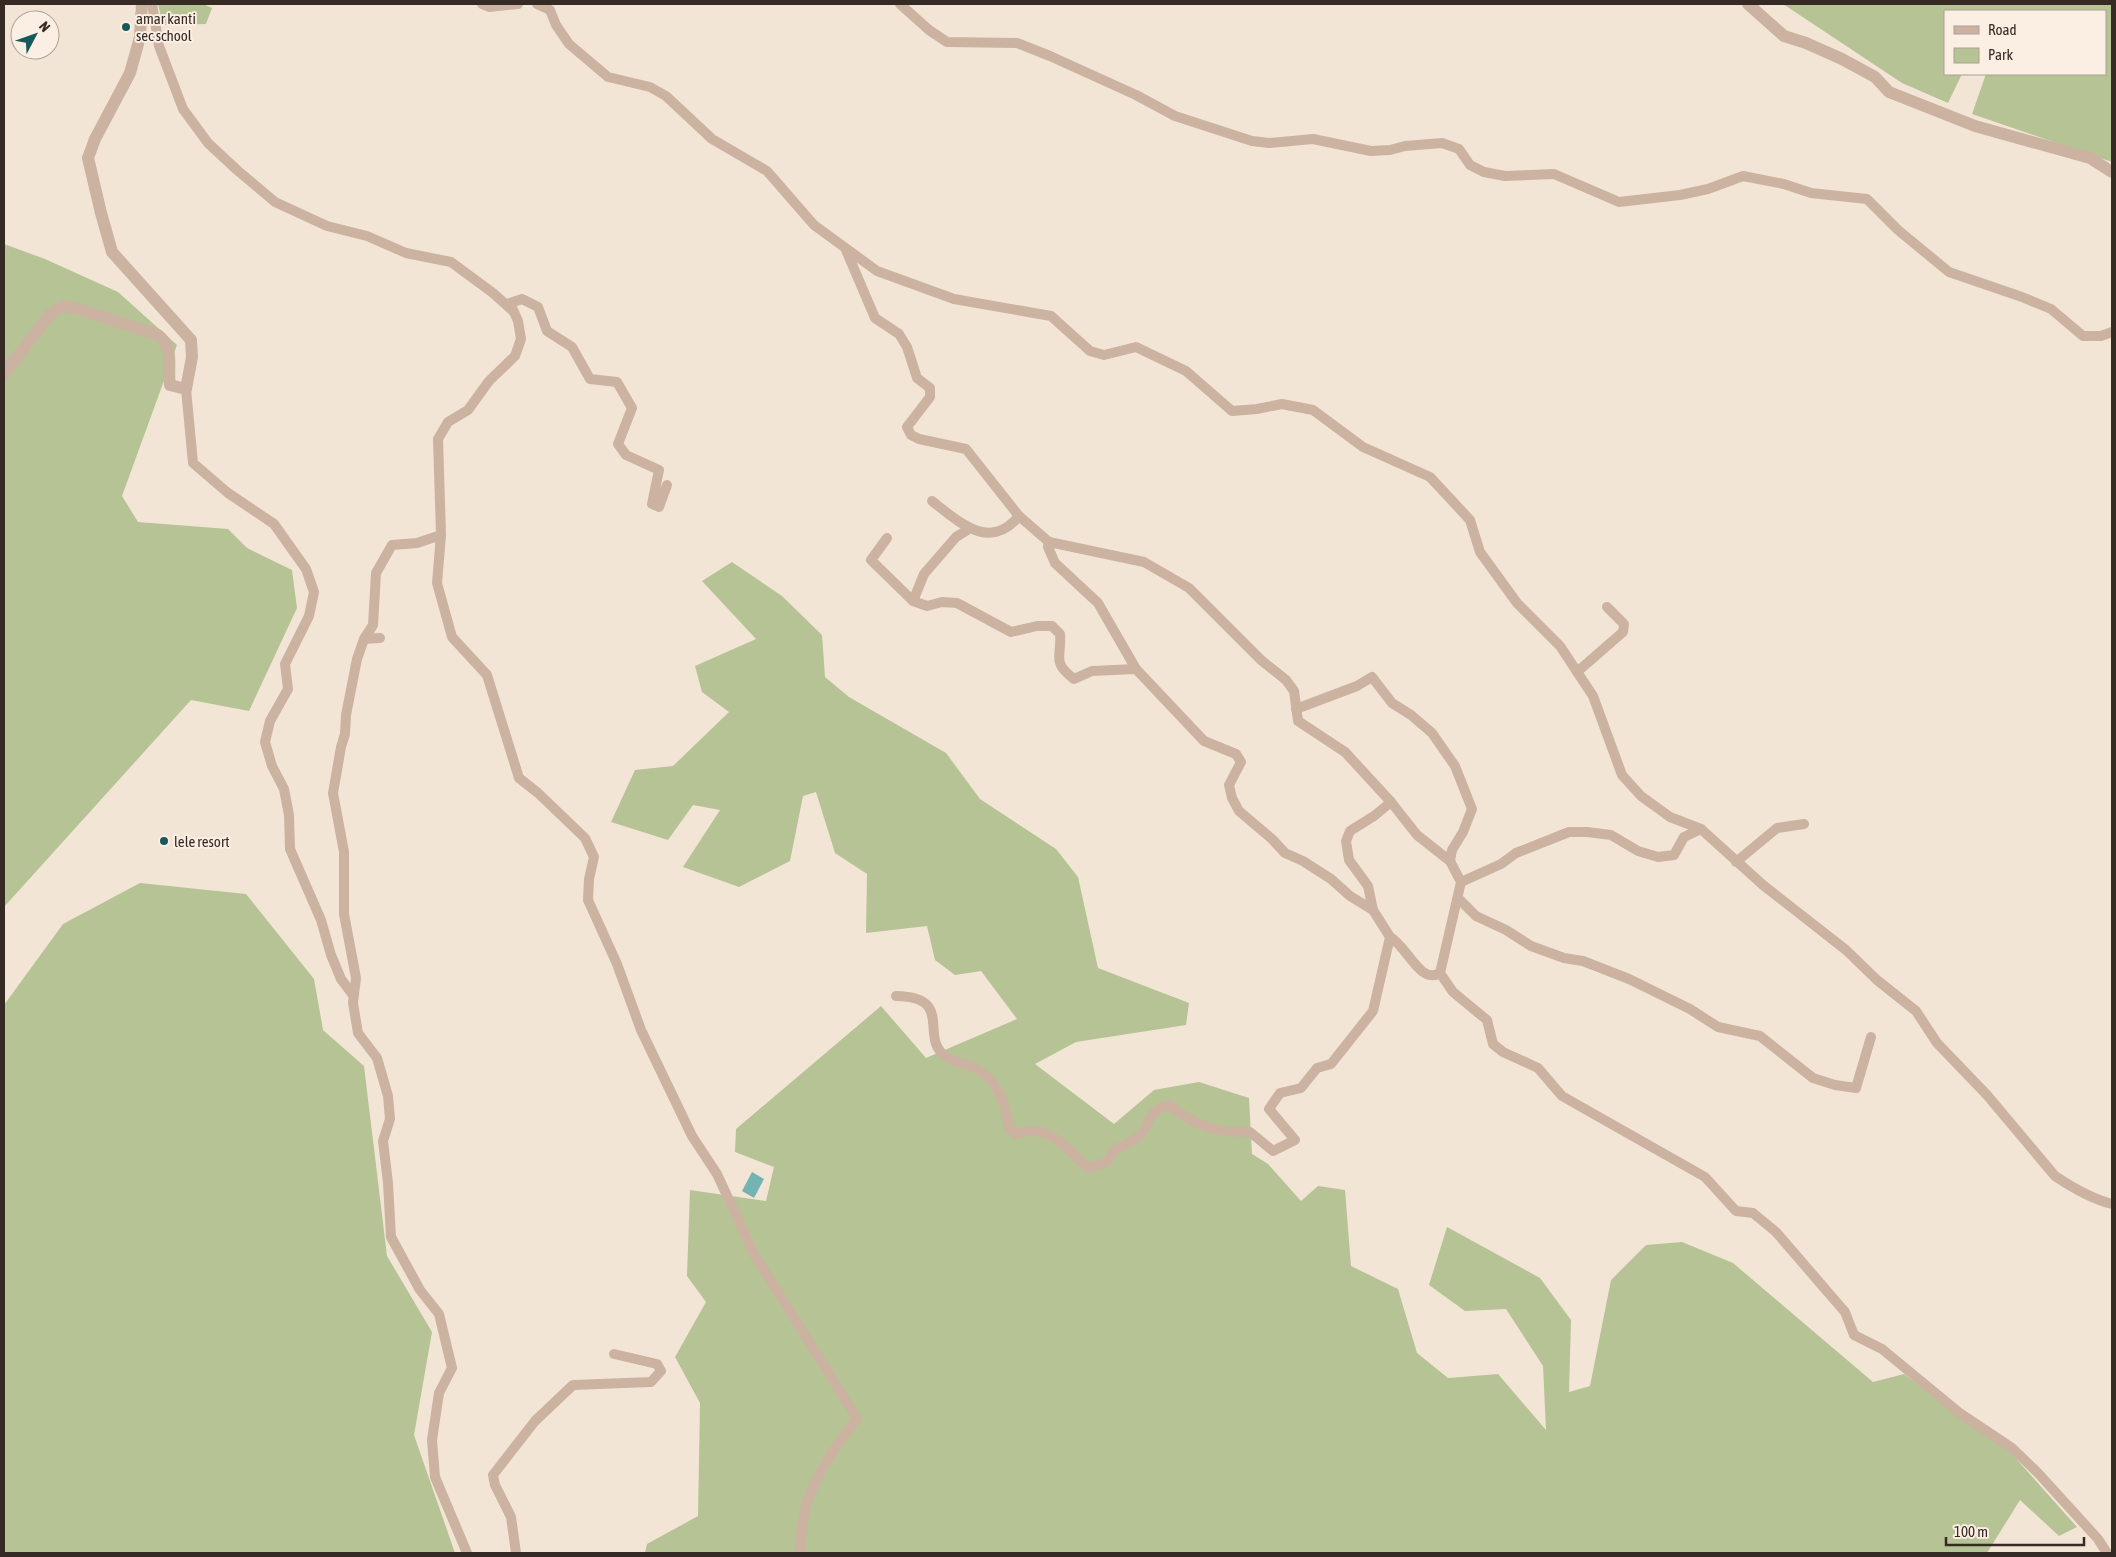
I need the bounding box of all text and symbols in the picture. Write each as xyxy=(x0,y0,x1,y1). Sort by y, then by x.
north arrow xyxy=(10,10,60,60)
place label: amar kanti sec school xyxy=(136,10,196,44)
legend xyxy=(1944,10,2106,75)
text: N xyxy=(36,18,54,35)
marker: amar kanti sec school xyxy=(120,21,132,33)
text: Road xyxy=(1988,21,2017,38)
text: Park xyxy=(1988,46,2013,63)
place label: lele resort xyxy=(174,833,230,850)
marker: lele resort xyxy=(158,835,170,847)
scale bar xyxy=(1946,1514,2084,1546)
text: 100 m xyxy=(1954,1523,1988,1540)

